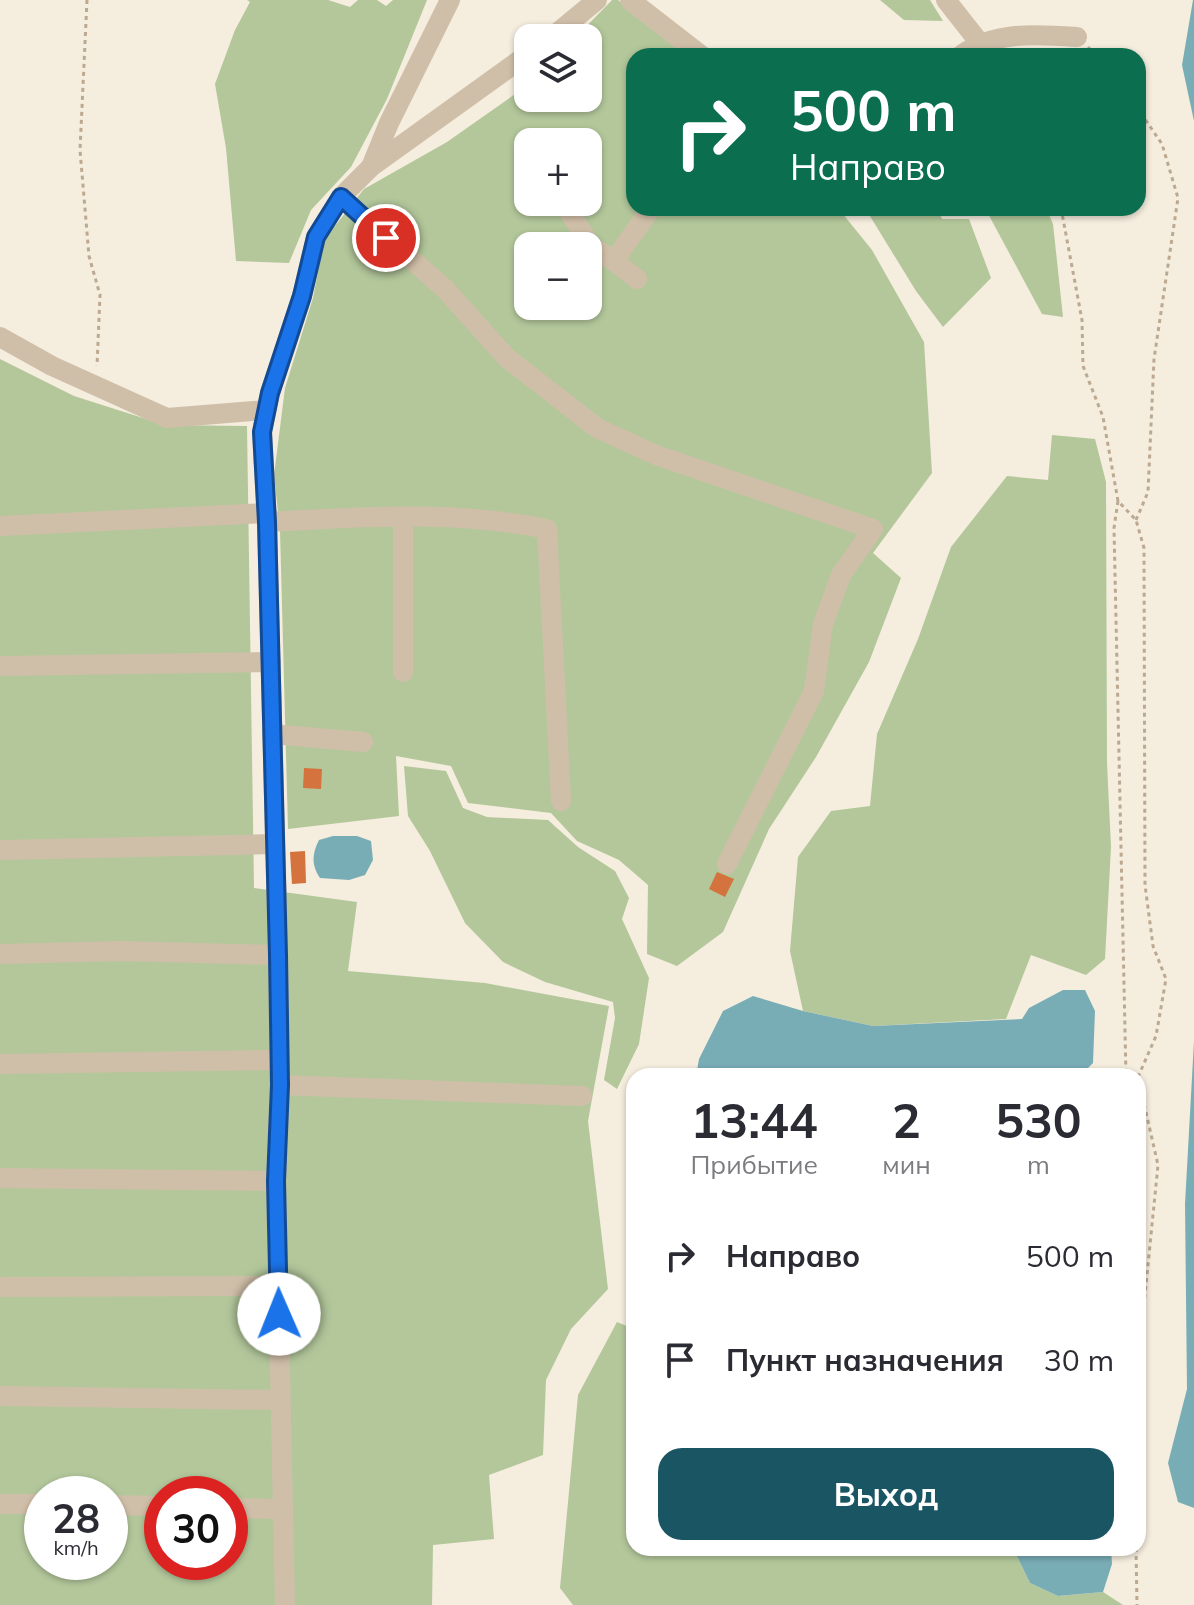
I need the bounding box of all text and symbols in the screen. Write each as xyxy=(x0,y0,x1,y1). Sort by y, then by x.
map controls xyxy=(514,24,602,320)
button: layers xyxy=(514,24,602,112)
text: 500 m xyxy=(790,75,957,145)
icon: right xyxy=(658,80,762,184)
button: + xyxy=(514,128,602,216)
text: Направо xyxy=(790,144,946,189)
pin xyxy=(352,204,420,272)
icon: arrive xyxy=(364,216,408,260)
button: − xyxy=(514,232,602,320)
text: 13:44 xyxy=(691,1090,818,1150)
text: 2 xyxy=(892,1090,921,1150)
text: 530 xyxy=(995,1090,1082,1150)
text: Прибытие xyxy=(690,1148,818,1181)
text: мин xyxy=(882,1148,931,1181)
text: m xyxy=(1027,1148,1050,1181)
icon: right xyxy=(658,1234,702,1278)
text: Направо xyxy=(726,1237,860,1275)
text: 500 m xyxy=(1026,1237,1114,1275)
position arrow xyxy=(237,1272,321,1356)
icon: arrive xyxy=(658,1338,702,1382)
text: Пункт назначения xyxy=(726,1341,1004,1379)
text: 30 m xyxy=(1044,1341,1114,1379)
button: Выход xyxy=(658,1448,1114,1540)
speed limit sign: 30 xyxy=(144,1476,248,1580)
text: 28 xyxy=(52,1493,100,1543)
text: km/h xyxy=(53,1535,99,1560)

